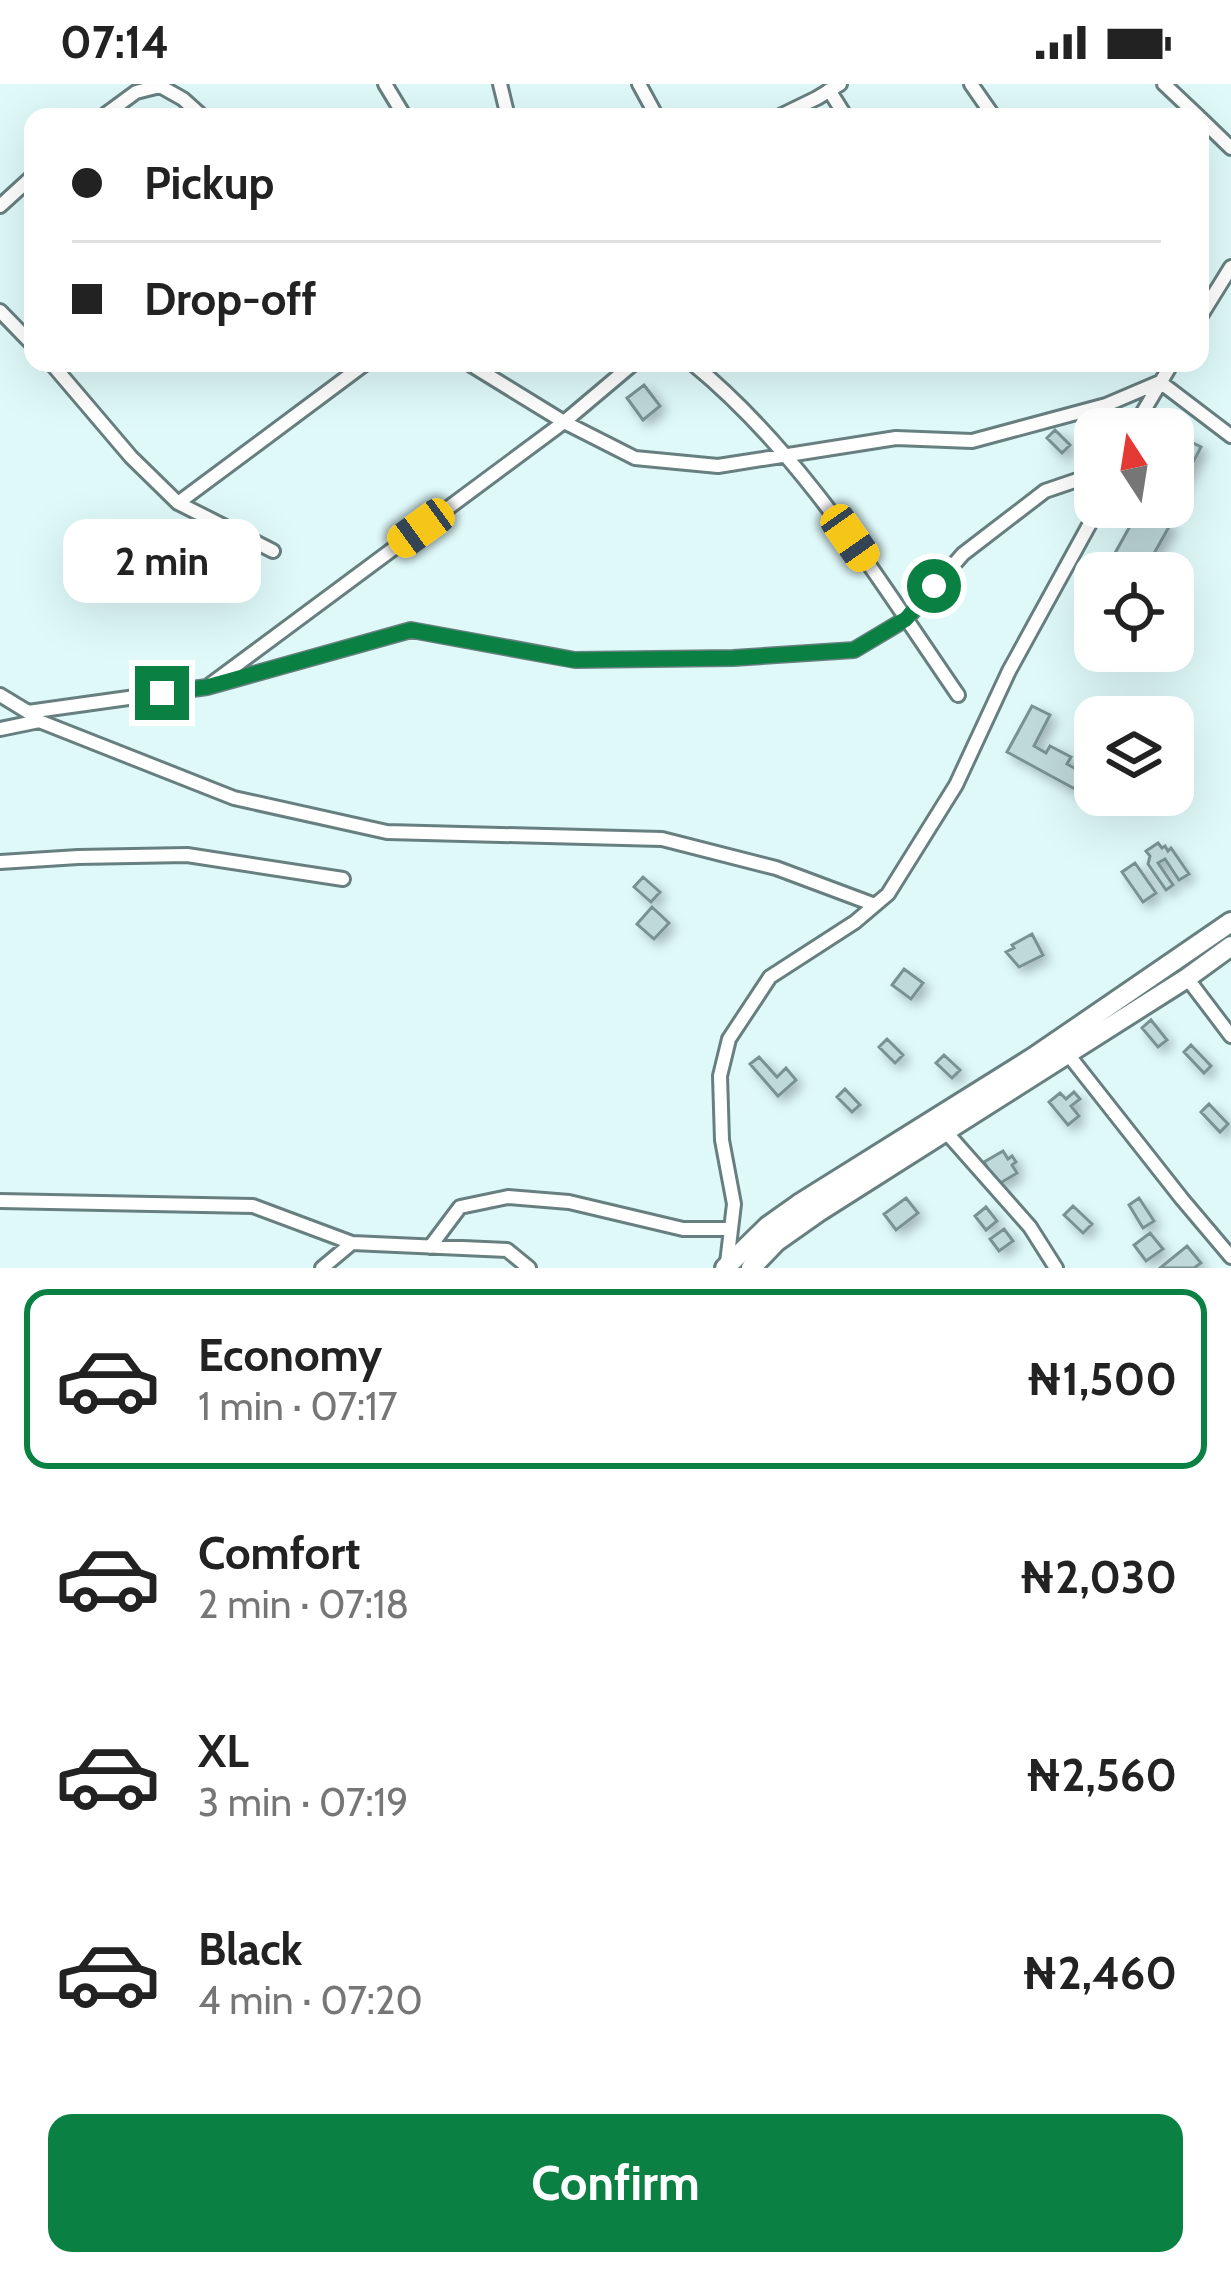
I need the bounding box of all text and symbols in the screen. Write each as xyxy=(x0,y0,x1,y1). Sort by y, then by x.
text: 07:14 xyxy=(60,15,169,69)
text: Pickup xyxy=(144,156,274,210)
text: Drop-off xyxy=(144,272,317,326)
north arrow xyxy=(1074,408,1194,528)
map controls xyxy=(1074,408,1194,816)
car xyxy=(381,492,461,564)
car xyxy=(815,498,885,578)
callout: 2 min xyxy=(63,519,261,603)
text: 2 min xyxy=(115,537,209,585)
button: locate xyxy=(1074,552,1194,672)
route start xyxy=(907,559,961,613)
route end xyxy=(135,666,189,720)
button: layers xyxy=(1074,696,1194,816)
icon: car xyxy=(54,1325,162,1433)
text: Economy xyxy=(198,1328,382,1382)
text: ₦1,500 xyxy=(1026,1352,1177,1406)
text: 1 min · 07:17 xyxy=(198,1382,397,1430)
icon: car xyxy=(54,1523,162,1631)
text: Comfort xyxy=(198,1526,361,1580)
text: ₦2,030 xyxy=(1019,1550,1177,1604)
text: 2 min · 07:18 xyxy=(198,1580,409,1628)
icon: car xyxy=(54,1721,162,1829)
text: XL xyxy=(198,1724,249,1778)
text: ₦2,560 xyxy=(1025,1748,1177,1802)
text: 3 min · 07:19 xyxy=(198,1778,408,1826)
icon: car xyxy=(54,1919,162,2027)
text: Black xyxy=(198,1922,302,1976)
text: ₦2,460 xyxy=(1021,1946,1177,2000)
text: 4 min · 07:20 xyxy=(198,1976,423,2024)
button: Confirm xyxy=(48,2114,1183,2252)

